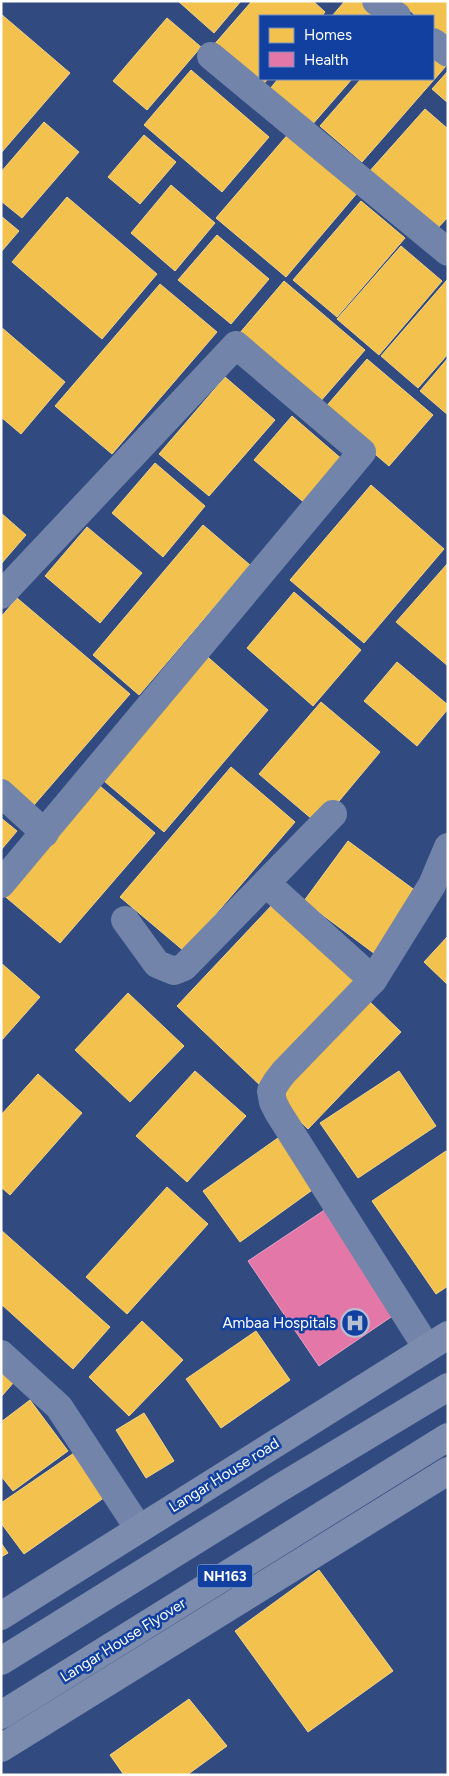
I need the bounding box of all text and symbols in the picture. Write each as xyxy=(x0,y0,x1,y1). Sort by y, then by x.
legend xyxy=(259,15,434,80)
text: Homes xyxy=(304,26,352,44)
text: Health xyxy=(304,51,348,69)
hospital icon: Ambaa Hospitals xyxy=(340,1308,370,1338)
place label: Ambaa Hospitals xyxy=(222,1314,336,1332)
street label: Langar House road xyxy=(166,1434,282,1516)
road number: NH163 xyxy=(198,1564,252,1588)
street label: Langar House Flyover xyxy=(57,1594,189,1686)

